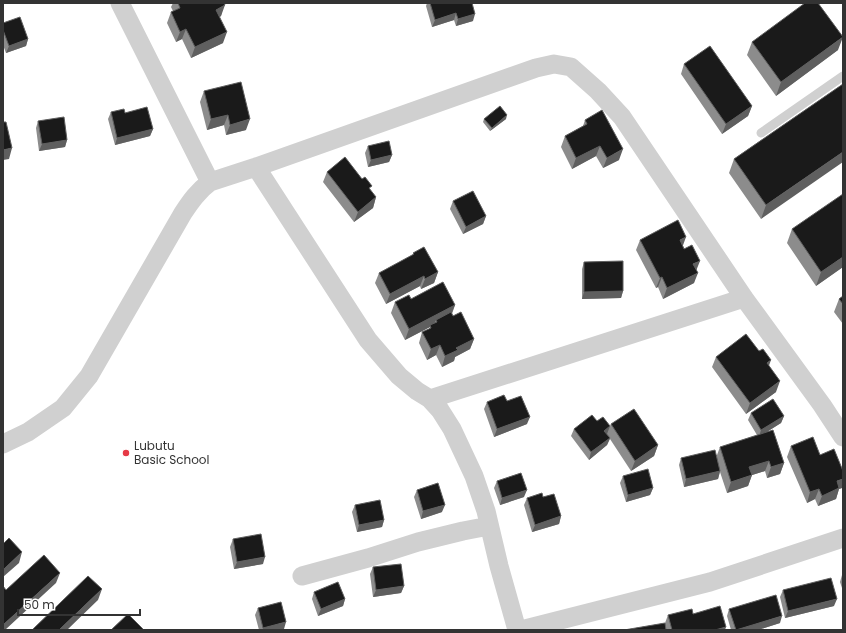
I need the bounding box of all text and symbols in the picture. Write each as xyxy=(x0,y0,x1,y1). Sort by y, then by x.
place label: Lubutu Basic School xyxy=(134,437,210,468)
marker: Lubutu Basic School xyxy=(121,448,131,458)
scale bar xyxy=(18,591,140,617)
text: 50 m xyxy=(24,596,55,613)

